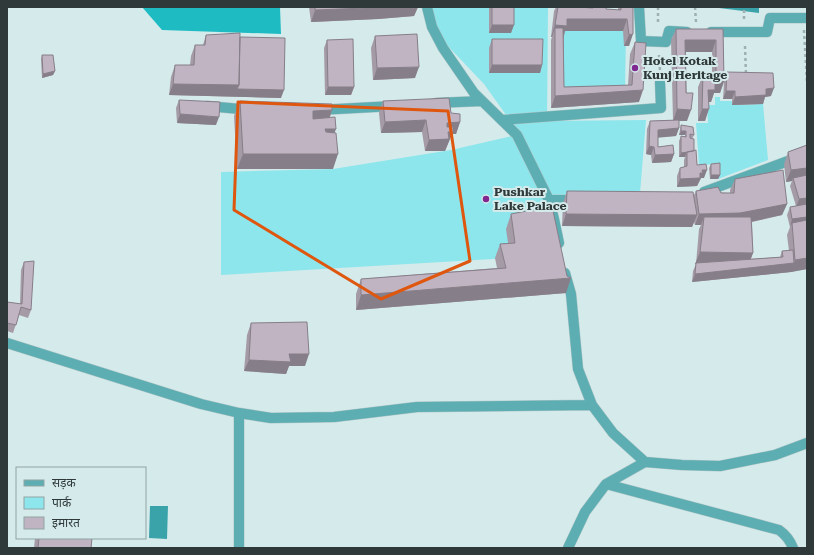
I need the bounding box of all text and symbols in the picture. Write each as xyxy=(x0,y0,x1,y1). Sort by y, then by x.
place label: Hotel Kotak Kunj Heritage xyxy=(643,54,727,82)
marker: Hotel Kotak Kunj Heritage xyxy=(630,63,640,73)
place label: Pushkar Lake Palace xyxy=(494,185,567,213)
marker: Pushkar Lake Palace xyxy=(481,194,491,204)
legend xyxy=(16,467,146,539)
text: सड़क xyxy=(52,476,77,490)
text: पार्क xyxy=(52,496,72,510)
text: इमारत xyxy=(52,516,81,530)

